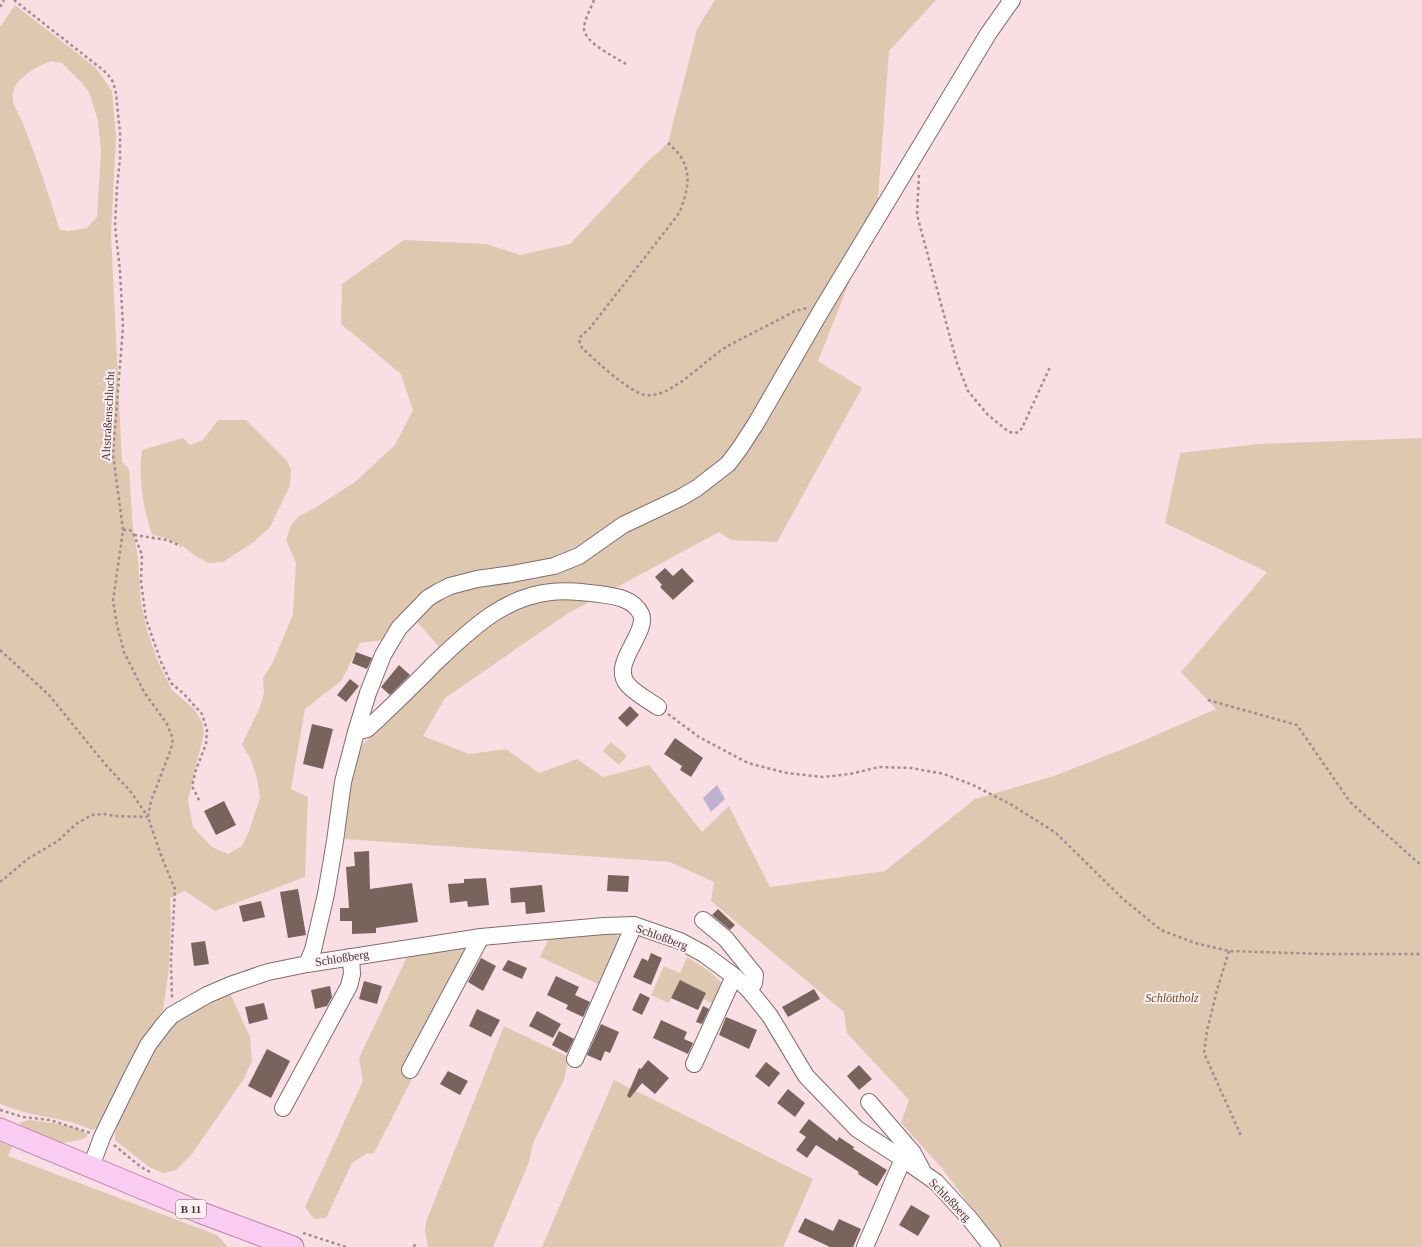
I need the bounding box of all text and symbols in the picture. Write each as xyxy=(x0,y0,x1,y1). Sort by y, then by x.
street label: Altstraßenschlucht xyxy=(99,370,117,461)
street label: Schloßberg xyxy=(634,921,690,953)
street label: Schloßberg xyxy=(314,947,370,969)
park label: Schlöttholz xyxy=(1145,991,1199,1005)
street label: Schloßberg xyxy=(926,1176,974,1224)
road number: B 11 xyxy=(176,1200,206,1218)

